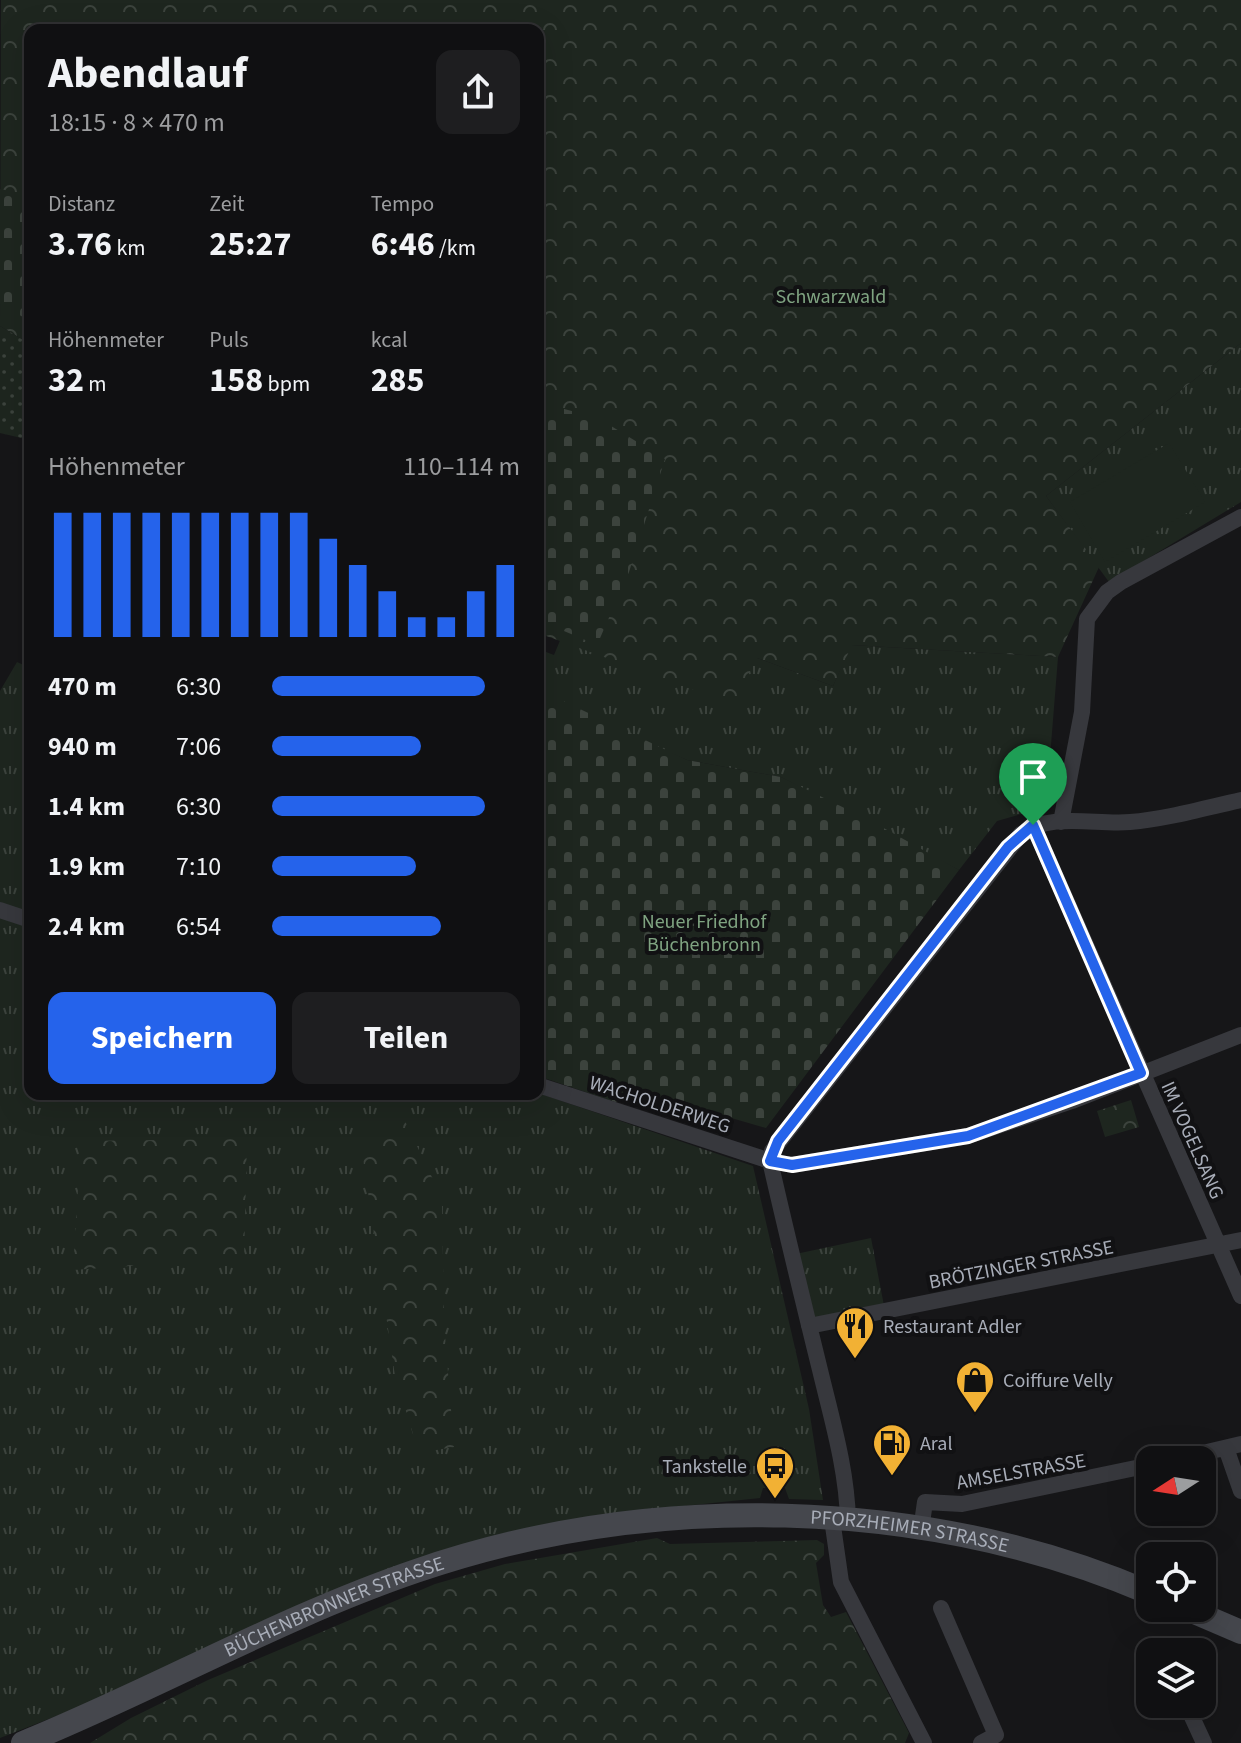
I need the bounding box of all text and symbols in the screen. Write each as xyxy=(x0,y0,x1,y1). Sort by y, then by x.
text: Abendlauf xyxy=(48,42,247,105)
button: share xyxy=(436,50,520,134)
text: 18:15 · 8 × 470 m xyxy=(48,104,225,141)
text: Distanz xyxy=(48,188,115,220)
text: Zeit xyxy=(209,188,244,220)
text: Tempo xyxy=(371,188,434,220)
text: 3.76 xyxy=(48,220,112,269)
text: 25:27 xyxy=(209,220,291,269)
text: 6:46 xyxy=(371,220,435,269)
text: km xyxy=(112,232,146,264)
text: /km xyxy=(435,232,476,264)
park label: Schwarzwald xyxy=(776,283,886,311)
text: Höhenmeter xyxy=(48,324,164,356)
text: Puls xyxy=(209,324,249,356)
text: kcal xyxy=(371,324,408,356)
text: 32 xyxy=(48,356,84,405)
text: 158 xyxy=(209,356,263,405)
text: 285 xyxy=(371,356,425,405)
text: m xyxy=(84,368,107,400)
text: bpm xyxy=(263,368,310,400)
text: Höhenmeter xyxy=(48,448,185,485)
text: 110–114 m xyxy=(403,448,520,485)
text: 470 m xyxy=(48,668,117,705)
text: 6:30 xyxy=(176,668,221,705)
text: 940 m xyxy=(48,728,117,765)
text: 7:06 xyxy=(176,728,221,765)
pin xyxy=(999,743,1067,825)
icon: arrive xyxy=(1011,755,1055,799)
text: 1.4 km xyxy=(48,788,125,825)
text: 6:30 xyxy=(176,788,221,825)
text: 1.9 km xyxy=(48,848,125,885)
text: 7:10 xyxy=(176,848,221,885)
text: 2.4 km xyxy=(48,908,125,945)
text: 6:54 xyxy=(176,908,221,945)
park label: Neuer Friedhof Büchenbronn xyxy=(642,908,767,959)
button: Speichern xyxy=(48,992,276,1084)
button: Teilen xyxy=(292,992,520,1084)
street label: WACHOLDERWEG xyxy=(586,1069,734,1141)
street label: IM VOGELSANG xyxy=(1154,1077,1231,1204)
street label: BRÖTZINGER STRASSE xyxy=(926,1233,1116,1297)
restaurant icon: Restaurant Adler xyxy=(834,1305,876,1360)
place label: Restaurant Adler xyxy=(883,1313,1022,1341)
shop icon: Coiffure Velly xyxy=(954,1359,996,1414)
place label: Coiffure Velly xyxy=(1003,1367,1113,1395)
fuel station icon: Aral xyxy=(871,1422,913,1477)
place label: Aral xyxy=(920,1430,953,1458)
bus stop icon: Tankstelle xyxy=(754,1445,796,1500)
north arrow xyxy=(1136,1446,1216,1526)
map controls xyxy=(1136,1446,1216,1718)
street label: AMSELSTRASSE xyxy=(954,1447,1088,1497)
place label: Tankstelle xyxy=(662,1453,747,1481)
street label: PFORZHEIMER STRASSE xyxy=(810,1504,1012,1560)
button: locate xyxy=(1136,1542,1216,1622)
street label: BÜCHENBRONNER STRASSE xyxy=(220,1550,448,1665)
button: layers xyxy=(1136,1638,1216,1718)

